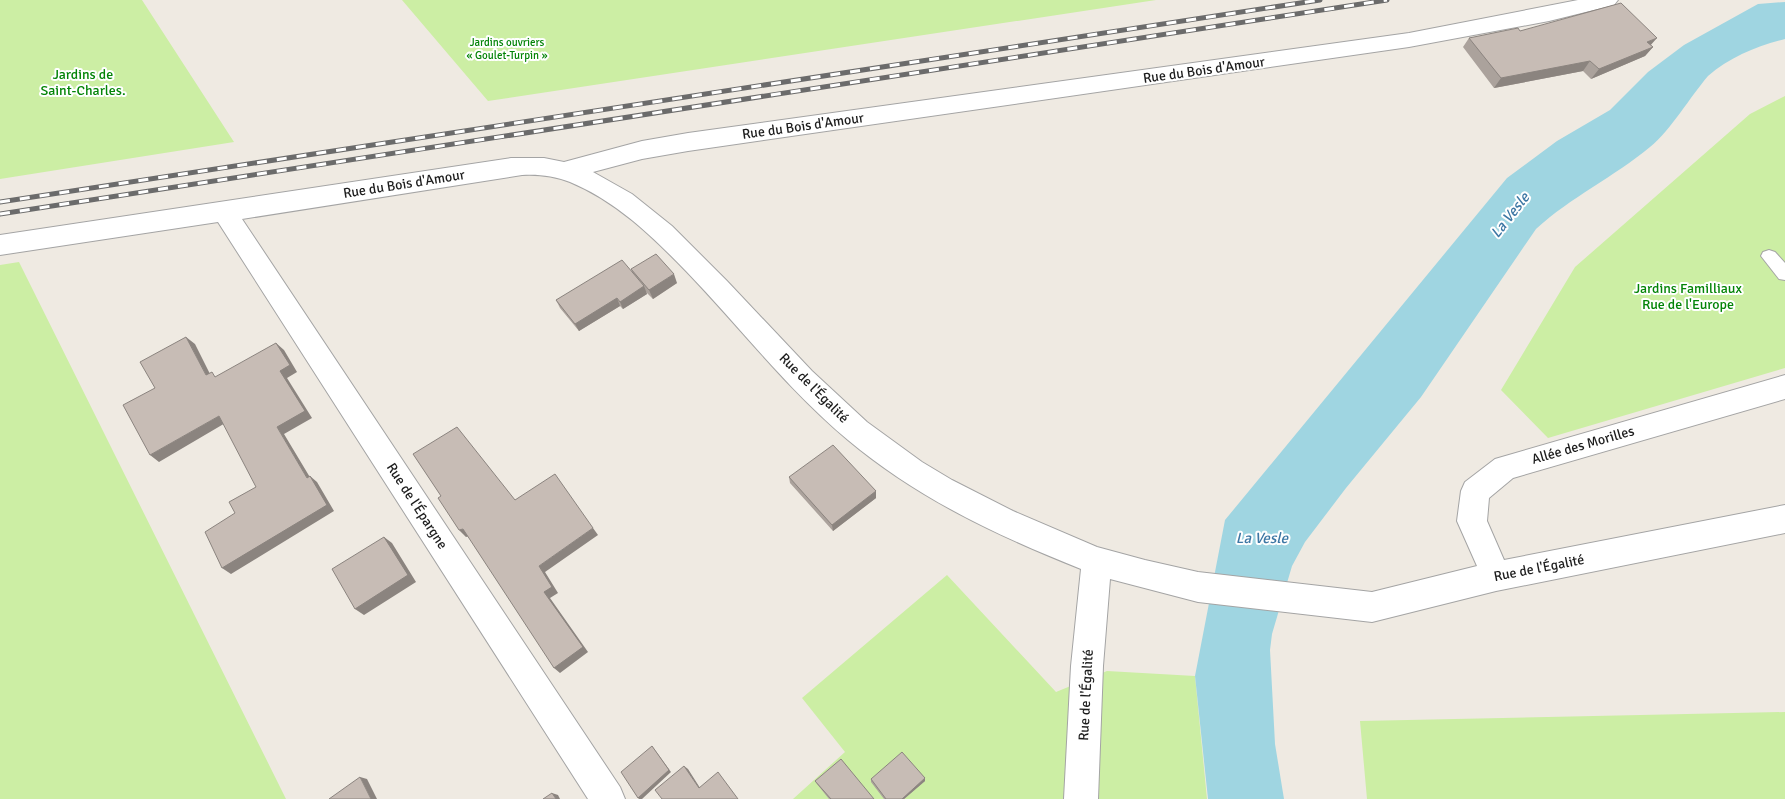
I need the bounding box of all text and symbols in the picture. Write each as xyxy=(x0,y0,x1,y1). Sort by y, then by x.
park label: Jardins ouvriers « Goulet-Turpin » xyxy=(467,36,547,62)
street label: Rue du Bois d'Amour xyxy=(1142,53,1267,87)
park label: Jardins de Saint-Charles. xyxy=(40,66,126,99)
street label: Rue du Bois d'Amour xyxy=(741,109,866,143)
street label: Rue du Bois d'Amour xyxy=(342,166,467,202)
water label: La Vesle xyxy=(1487,188,1534,241)
park label: Jardins Familliaux Rue de l'Europe xyxy=(1634,280,1743,313)
street label: Rue de l'Égalité xyxy=(776,350,852,426)
street label: Allée des Morilles xyxy=(1530,422,1636,468)
street label: Rue de l'Épargne xyxy=(383,460,451,552)
water label: La Vesle xyxy=(1236,529,1290,547)
street label: Rue de l'Égalité xyxy=(1492,551,1586,585)
street label: Rue de l'Égalité xyxy=(1075,649,1097,741)

